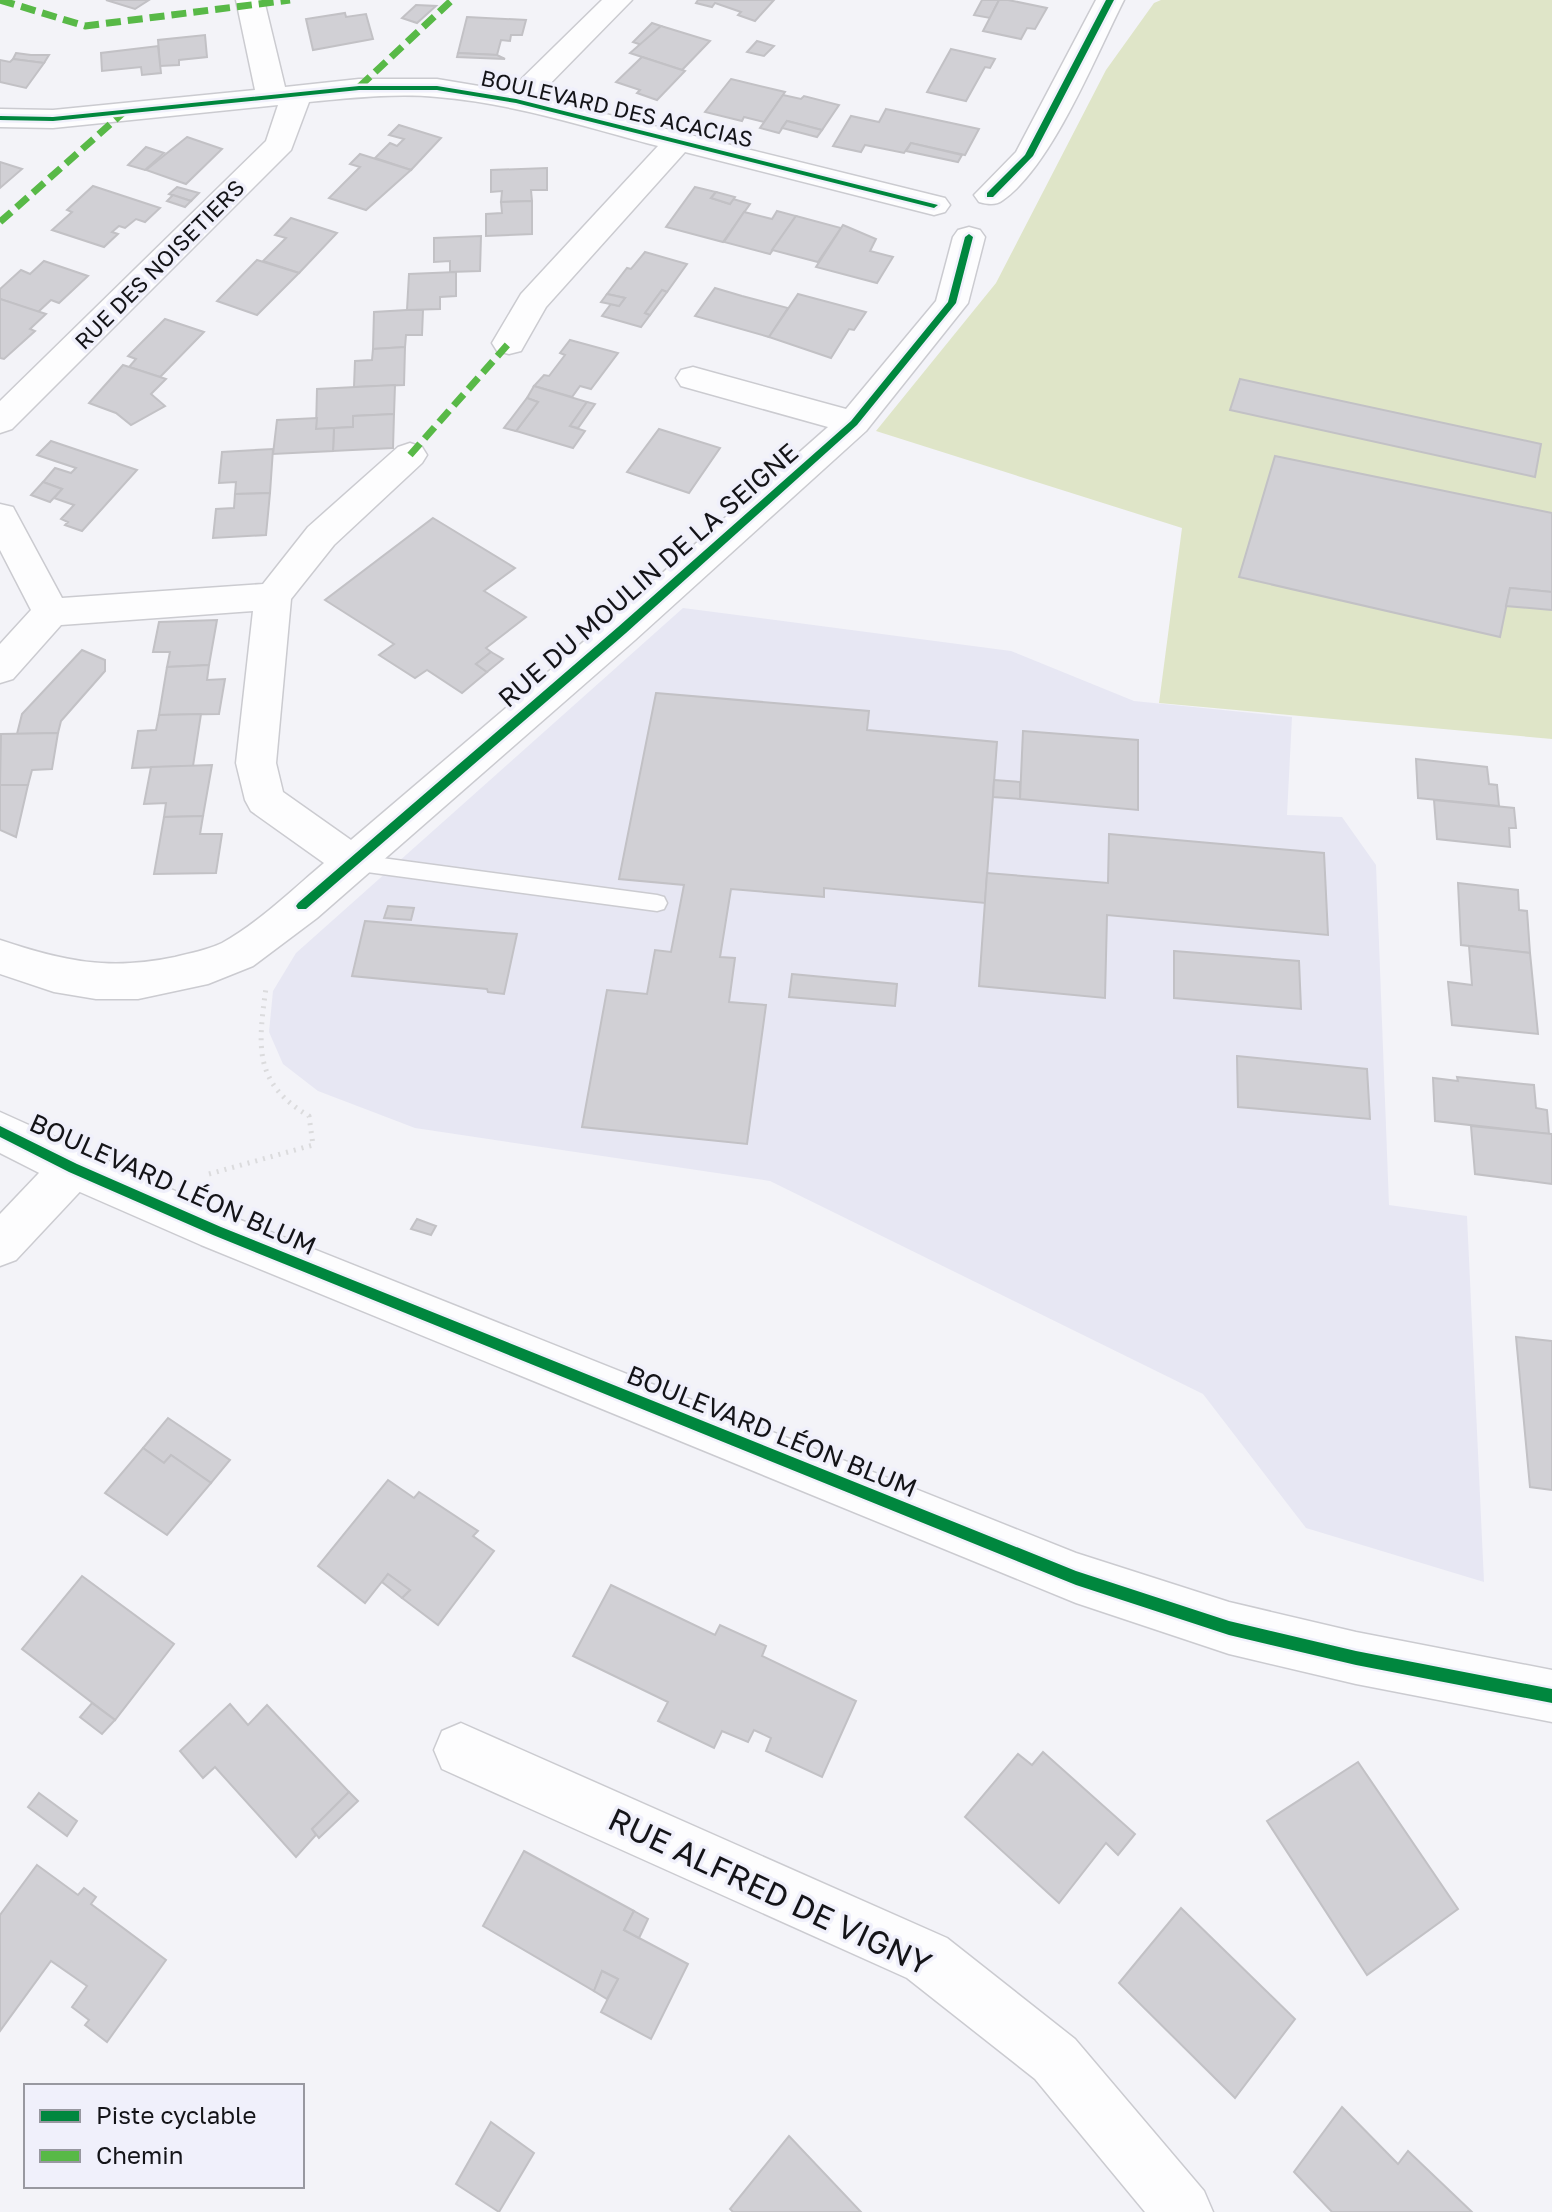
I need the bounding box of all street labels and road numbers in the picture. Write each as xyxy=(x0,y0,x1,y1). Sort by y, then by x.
street label: BOULEVARD DES ACACIAS xyxy=(478,64,756,152)
street label: RUE DES NOISETIERS xyxy=(69,174,249,354)
street label: RUE DU MOULIN DE LA SEIGNE xyxy=(492,436,804,714)
street label: BOULEVARD LÉON BLUM xyxy=(25,1107,321,1261)
street label: BOULEVARD LÉON BLUM xyxy=(622,1359,922,1503)
street label: RUE ALFRED DE VIGNY xyxy=(603,1800,938,1983)

